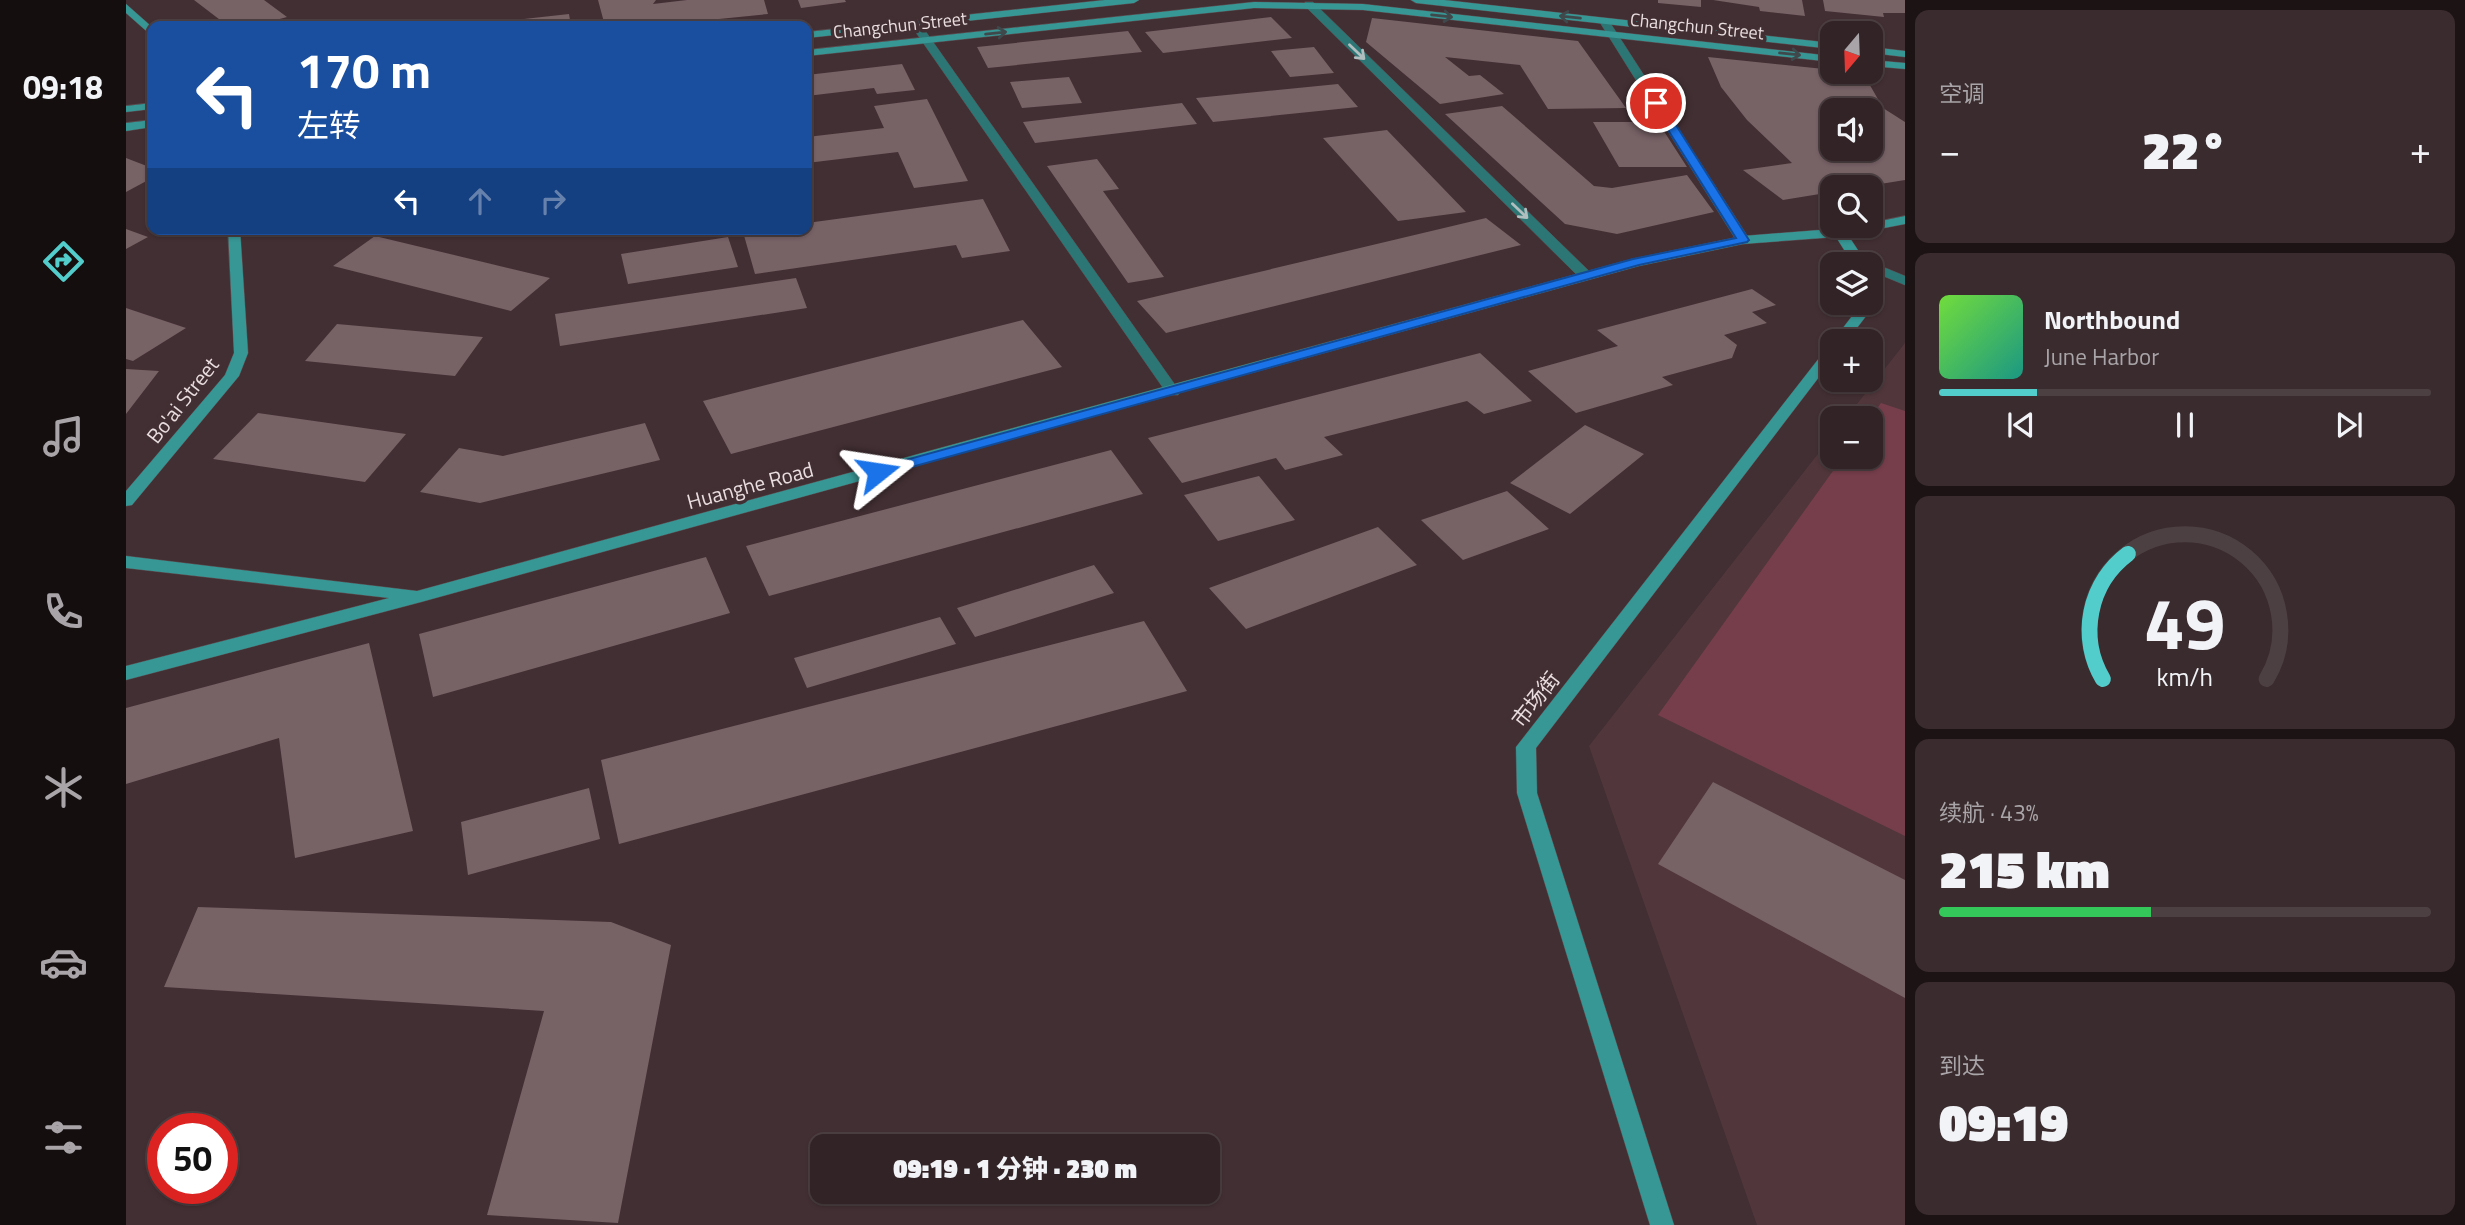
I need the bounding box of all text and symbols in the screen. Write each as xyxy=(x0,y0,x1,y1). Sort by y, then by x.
street label: Changchun Street xyxy=(832,4,969,45)
street label: Changchun Street xyxy=(1629,6,1766,47)
one-way arrow xyxy=(1431,10,1453,23)
one-way arrow xyxy=(1559,10,1581,23)
north arrow xyxy=(1820,21,1883,84)
map controls xyxy=(1820,21,1883,469)
one-way arrow xyxy=(985,26,1007,39)
text: 170 m xyxy=(297,32,431,107)
one-way arrow xyxy=(1349,43,1366,60)
one-way arrow xyxy=(1778,48,1801,61)
icon: left xyxy=(182,49,273,140)
text: 09:18 xyxy=(23,63,103,111)
pin xyxy=(1626,73,1686,133)
text: 空调 xyxy=(1939,76,1985,111)
icon: arrive xyxy=(1637,84,1675,122)
button: sound xyxy=(1820,98,1883,161)
text: 左转 xyxy=(297,101,361,149)
text: 22° xyxy=(2142,110,2228,189)
text: − xyxy=(1939,121,1960,179)
text: + xyxy=(2410,121,2431,179)
button: search xyxy=(1820,175,1883,238)
icon: left xyxy=(388,182,426,220)
icon: ahead xyxy=(461,182,499,220)
icon: right xyxy=(534,182,572,220)
one-way arrow xyxy=(1511,203,1528,220)
icon: directions xyxy=(39,237,88,286)
button: layers xyxy=(1820,252,1883,315)
text: Northbound xyxy=(2044,300,2180,339)
button: + xyxy=(1820,329,1883,392)
text: June Harbor xyxy=(2044,339,2159,374)
street label: Bo'ai Street xyxy=(138,349,226,450)
button: − xyxy=(1820,406,1883,469)
icon: previous xyxy=(2002,406,2040,444)
icon: pause xyxy=(2166,406,2204,444)
icon: next xyxy=(2330,406,2368,444)
icon: music xyxy=(39,412,88,461)
position arrow xyxy=(841,435,915,509)
street label: Huanghe Road xyxy=(683,453,817,517)
text: 49 xyxy=(2144,567,2226,677)
icon: phone xyxy=(39,587,88,636)
text: km/h xyxy=(2157,657,2213,695)
street label: 市场街 xyxy=(1503,664,1567,734)
icon: climate xyxy=(39,763,88,812)
text: 续航 · 43% xyxy=(1939,795,2039,830)
text: 215 km xyxy=(1939,829,2110,908)
icon: car xyxy=(39,938,88,987)
text: 到达 xyxy=(1939,1048,1985,1083)
text: 09:19 xyxy=(1939,1082,2068,1161)
icon: filters xyxy=(39,1113,88,1162)
speed limit sign: 50 xyxy=(147,1113,238,1204)
text: 09:19 · 1 分钟 · 230 m xyxy=(893,1149,1137,1188)

